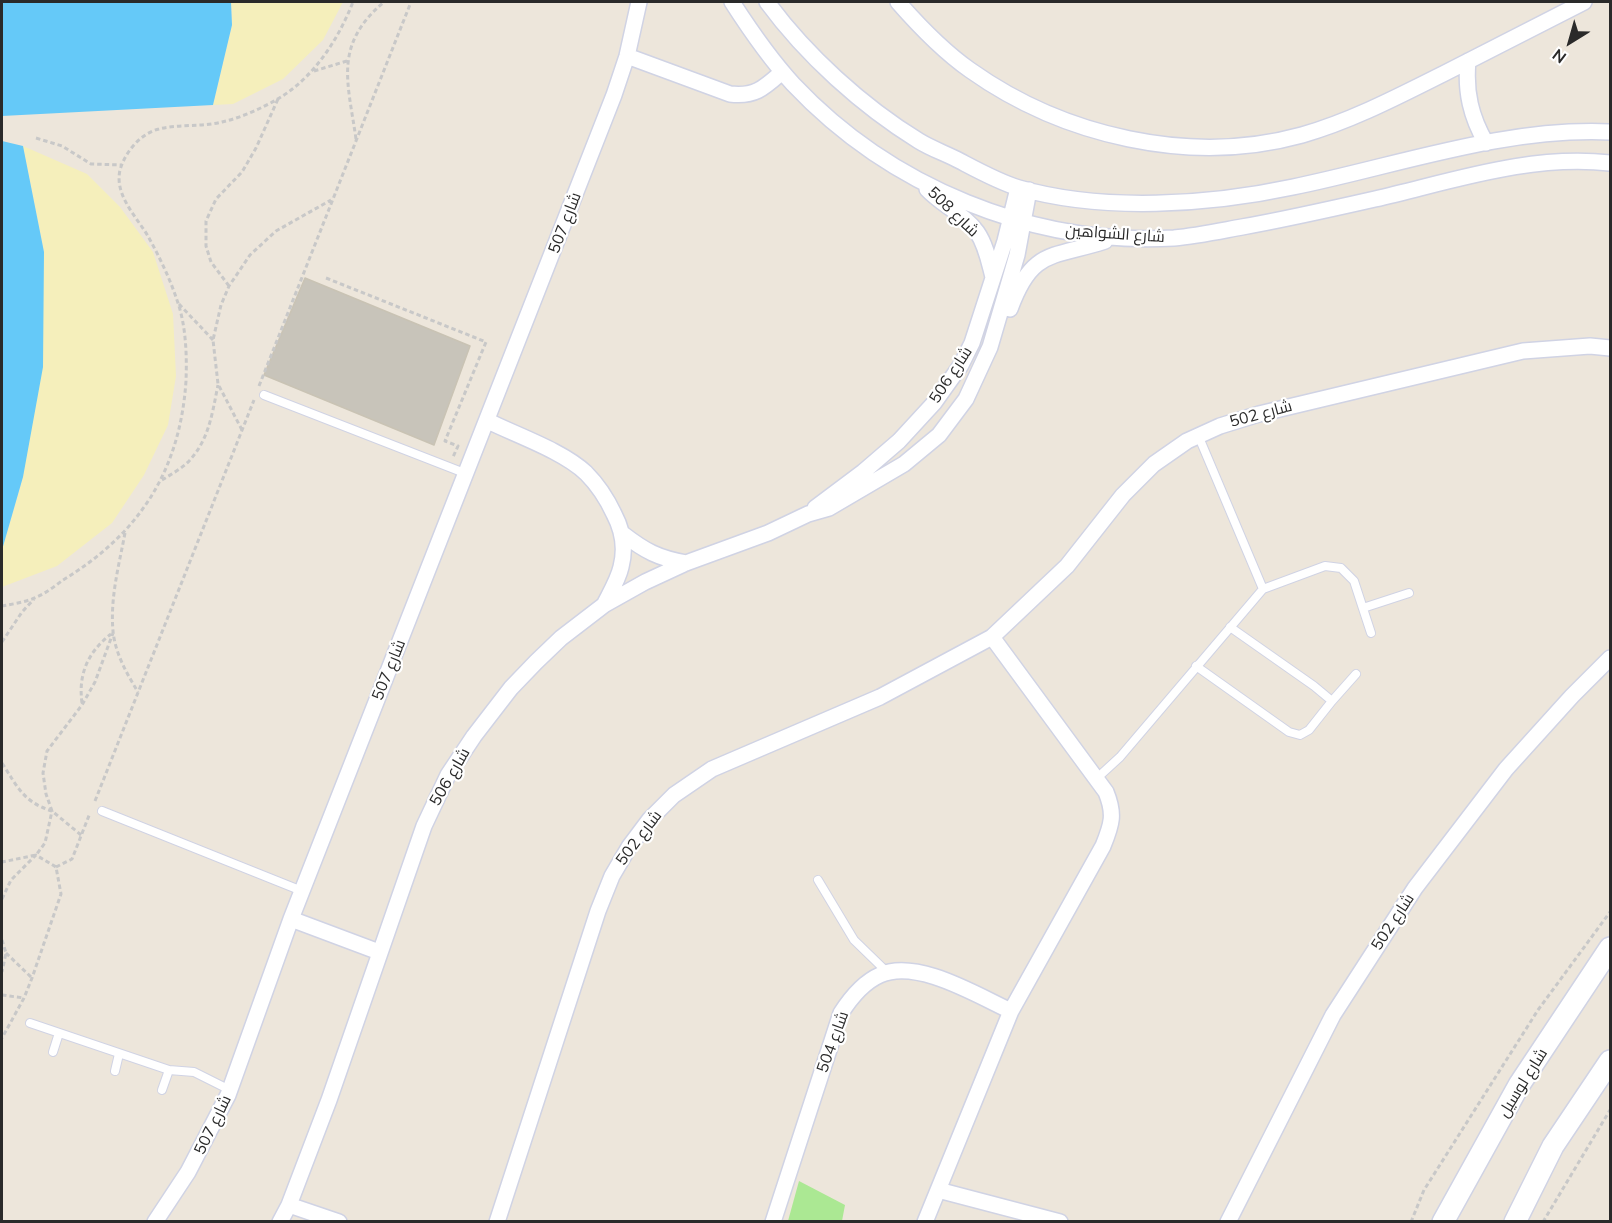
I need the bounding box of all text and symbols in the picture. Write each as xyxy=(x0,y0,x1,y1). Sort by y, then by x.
north arrow xyxy=(1540,12,1600,72)
text: N xyxy=(1548,45,1570,68)
street label: شارع 508 xyxy=(923,183,983,241)
street label: شارع 507 xyxy=(545,190,585,256)
street label: شارع الشواهين xyxy=(1065,221,1165,247)
street label: شارع 506 xyxy=(926,343,976,407)
street label: شارع 502 xyxy=(1228,396,1294,432)
street label: شارع 507 xyxy=(368,637,410,703)
street label: شارع 506 xyxy=(426,745,474,809)
street label: شارع 502 xyxy=(612,807,666,869)
street label: شارع 502 xyxy=(1368,890,1418,954)
street label: شارع 504 xyxy=(813,1009,853,1075)
street label: شارع لوسيل xyxy=(1494,1045,1552,1121)
street label: شارع 507 xyxy=(190,1092,236,1158)

